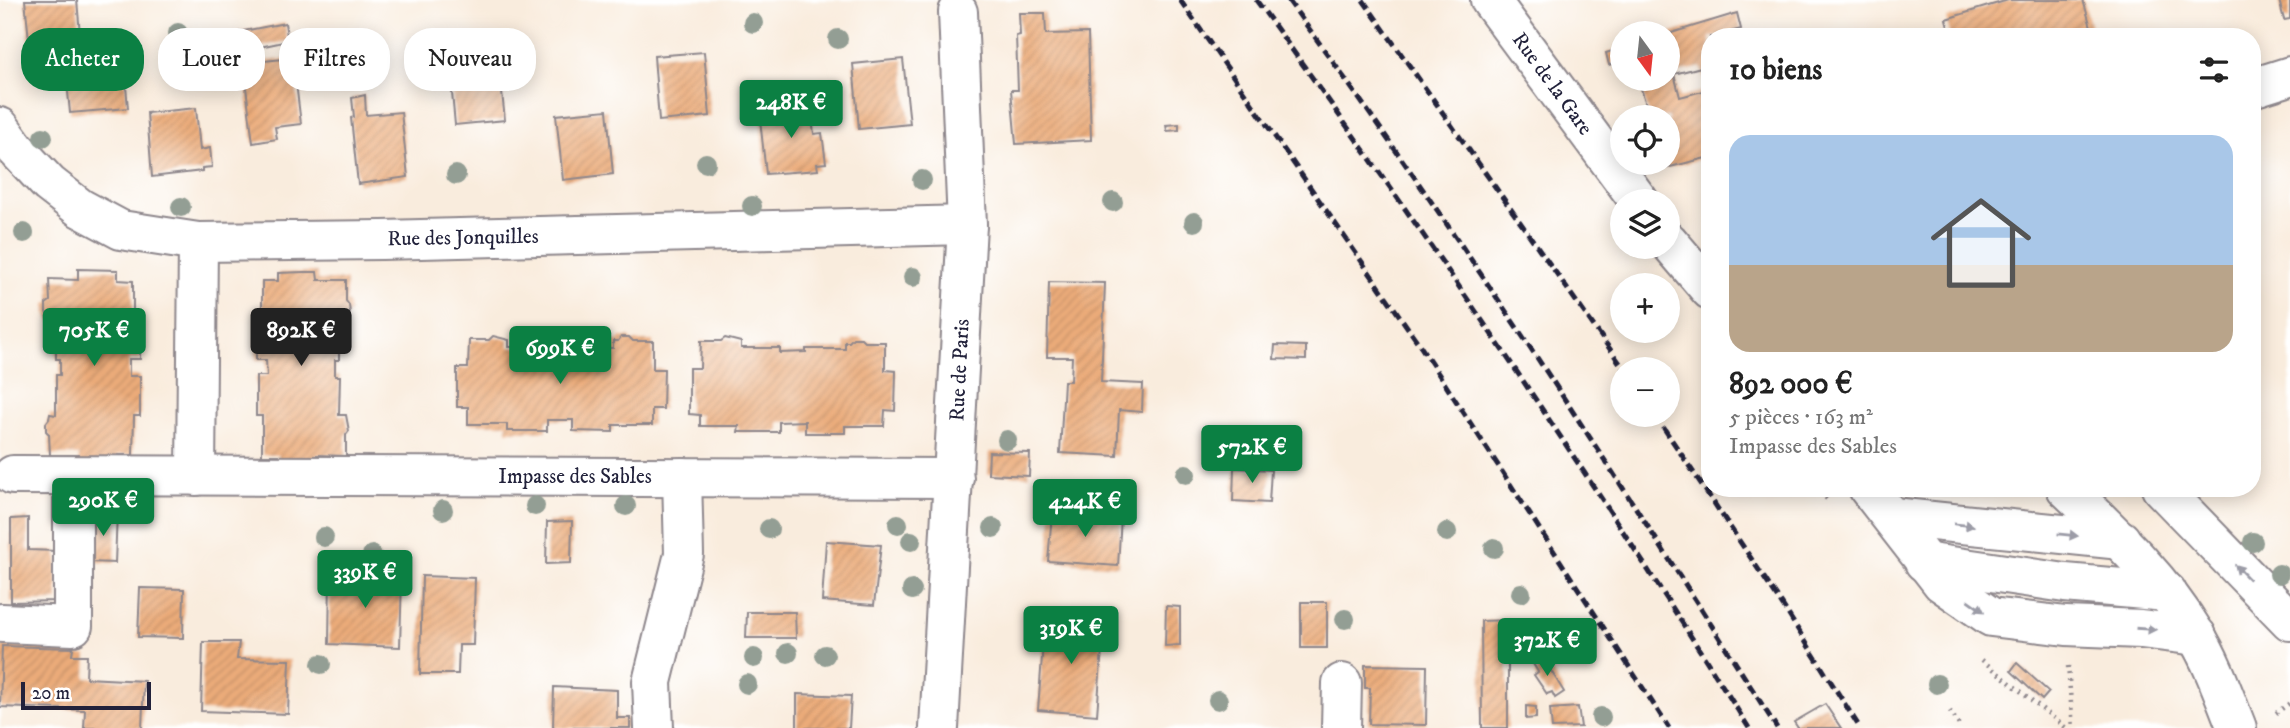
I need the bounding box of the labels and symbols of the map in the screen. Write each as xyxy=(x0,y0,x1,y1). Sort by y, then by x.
north arrow xyxy=(1610,21,1680,91)
street label: Rue de la Gare xyxy=(1506,27,1598,141)
pin: 248K € xyxy=(734,80,848,140)
street label: Rue des Jonquilles xyxy=(387,224,539,252)
pin: 705K € xyxy=(37,308,151,368)
pin: 892K € xyxy=(244,308,358,368)
street label: Rue de Paris xyxy=(944,318,976,422)
pin: 699K € xyxy=(503,326,617,386)
pin: 572K € xyxy=(1195,426,1309,485)
street label: Impasse des Sables xyxy=(498,464,652,490)
pin: 290K € xyxy=(46,478,160,538)
pin: 424K € xyxy=(1028,480,1142,539)
one-way arrow xyxy=(1954,519,1976,530)
one-way arrow xyxy=(2057,530,2079,541)
pin: 339K € xyxy=(308,550,422,610)
one-way arrow xyxy=(2235,564,2251,581)
one-way arrow xyxy=(1966,599,1985,612)
pin: 319K € xyxy=(1014,606,1128,666)
pin: 372K € xyxy=(1490,618,1604,678)
one-way arrow xyxy=(2136,624,2158,635)
scale bar xyxy=(21,679,150,711)

